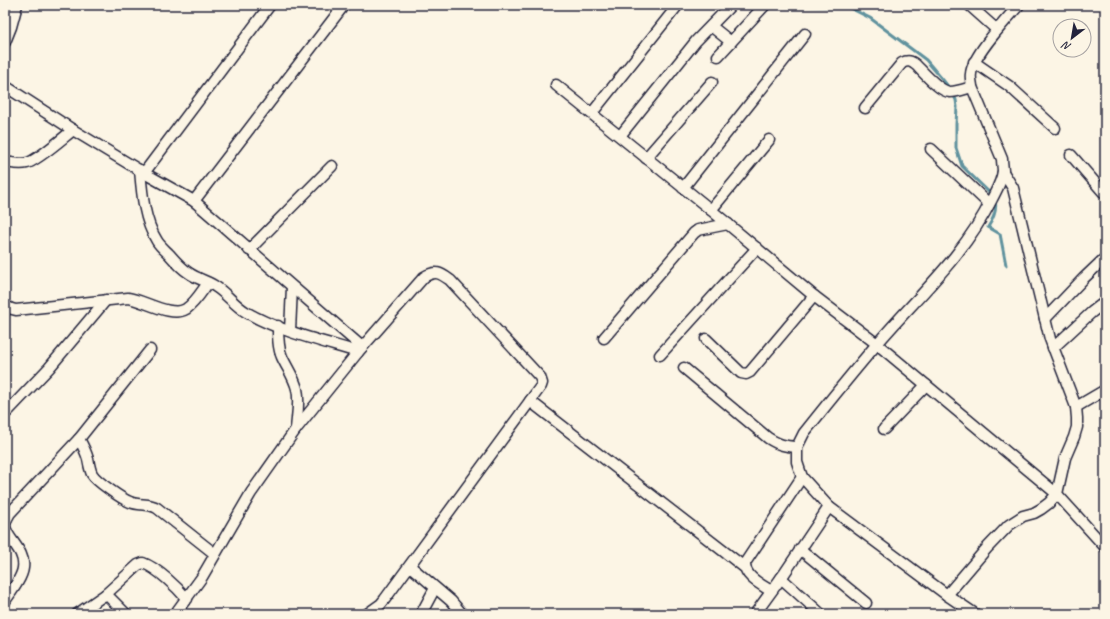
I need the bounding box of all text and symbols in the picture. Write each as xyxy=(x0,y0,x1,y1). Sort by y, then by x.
north arrow xyxy=(1052,18,1092,58)
text: N xyxy=(1058,38,1073,54)

